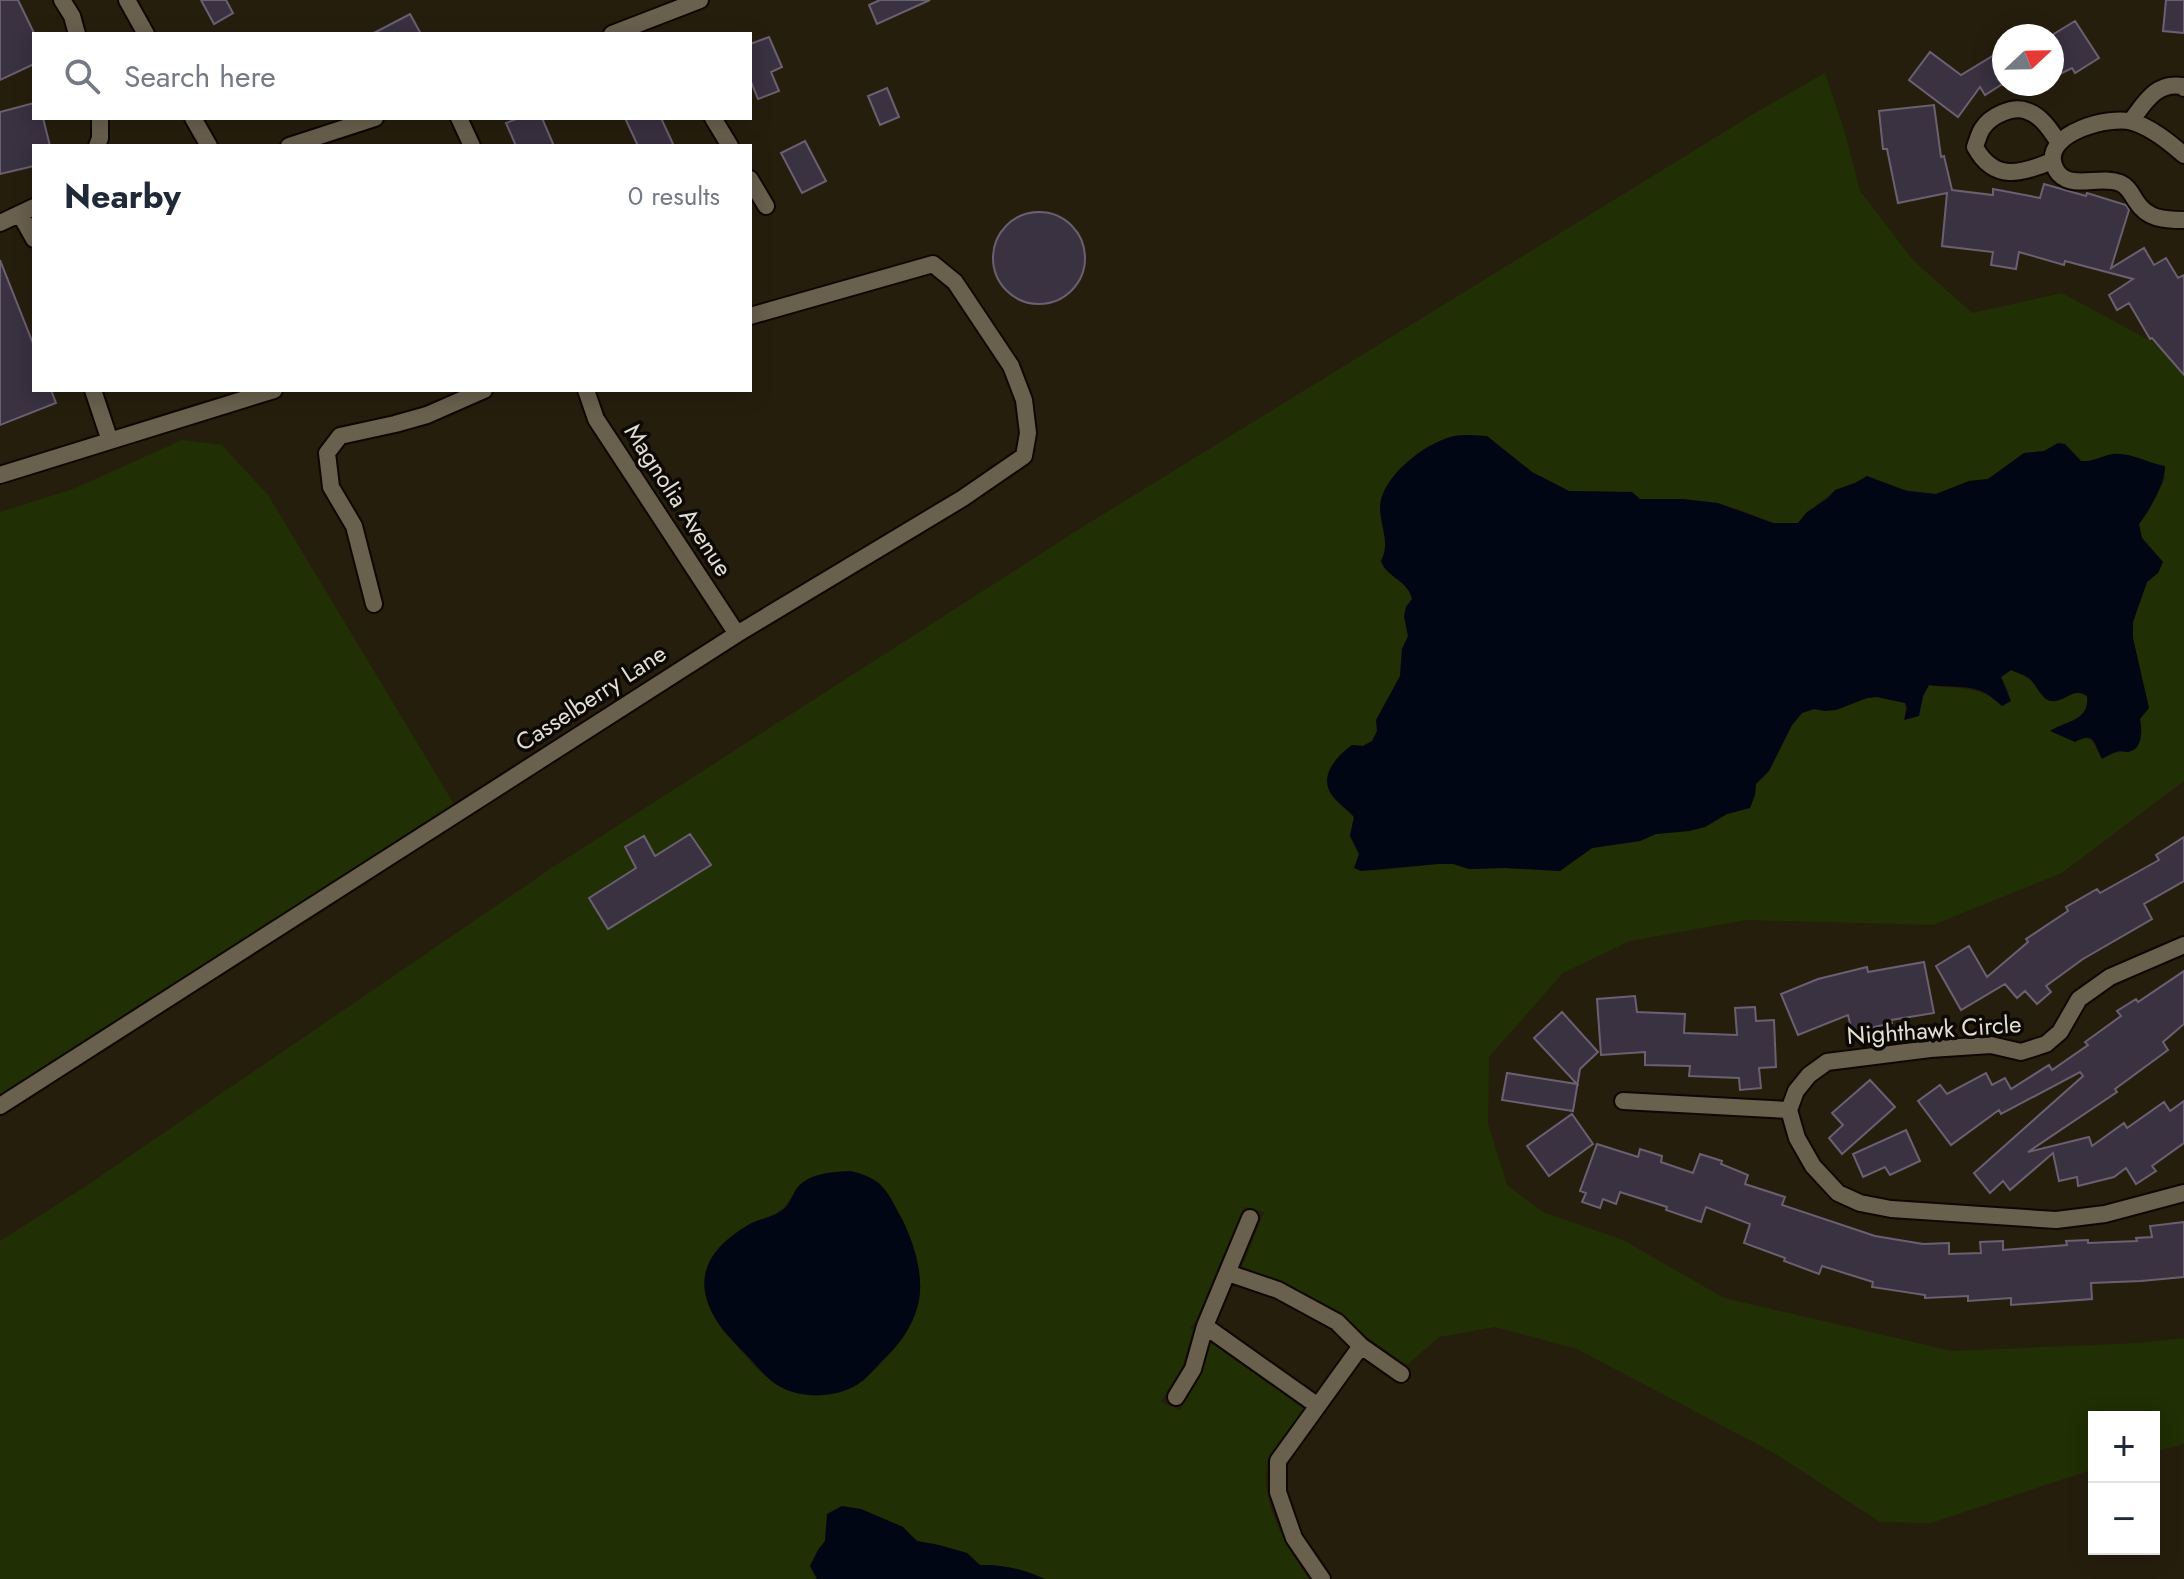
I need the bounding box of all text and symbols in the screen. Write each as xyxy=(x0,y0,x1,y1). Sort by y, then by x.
north arrow xyxy=(1992,24,2064,96)
search box xyxy=(32,32,752,120)
icon: search xyxy=(60,54,104,98)
text: Search here xyxy=(124,55,276,98)
text: Nearby xyxy=(64,172,181,221)
text: 0 results xyxy=(628,177,720,215)
street label: Magnolia Avenue xyxy=(616,417,741,583)
street label: Casselberry Lane xyxy=(508,636,673,760)
street label: Nighthawk Circle xyxy=(1846,1006,2022,1053)
map controls xyxy=(2088,1411,2160,1555)
button: + xyxy=(2088,1411,2160,1483)
button: − xyxy=(2088,1483,2160,1555)

